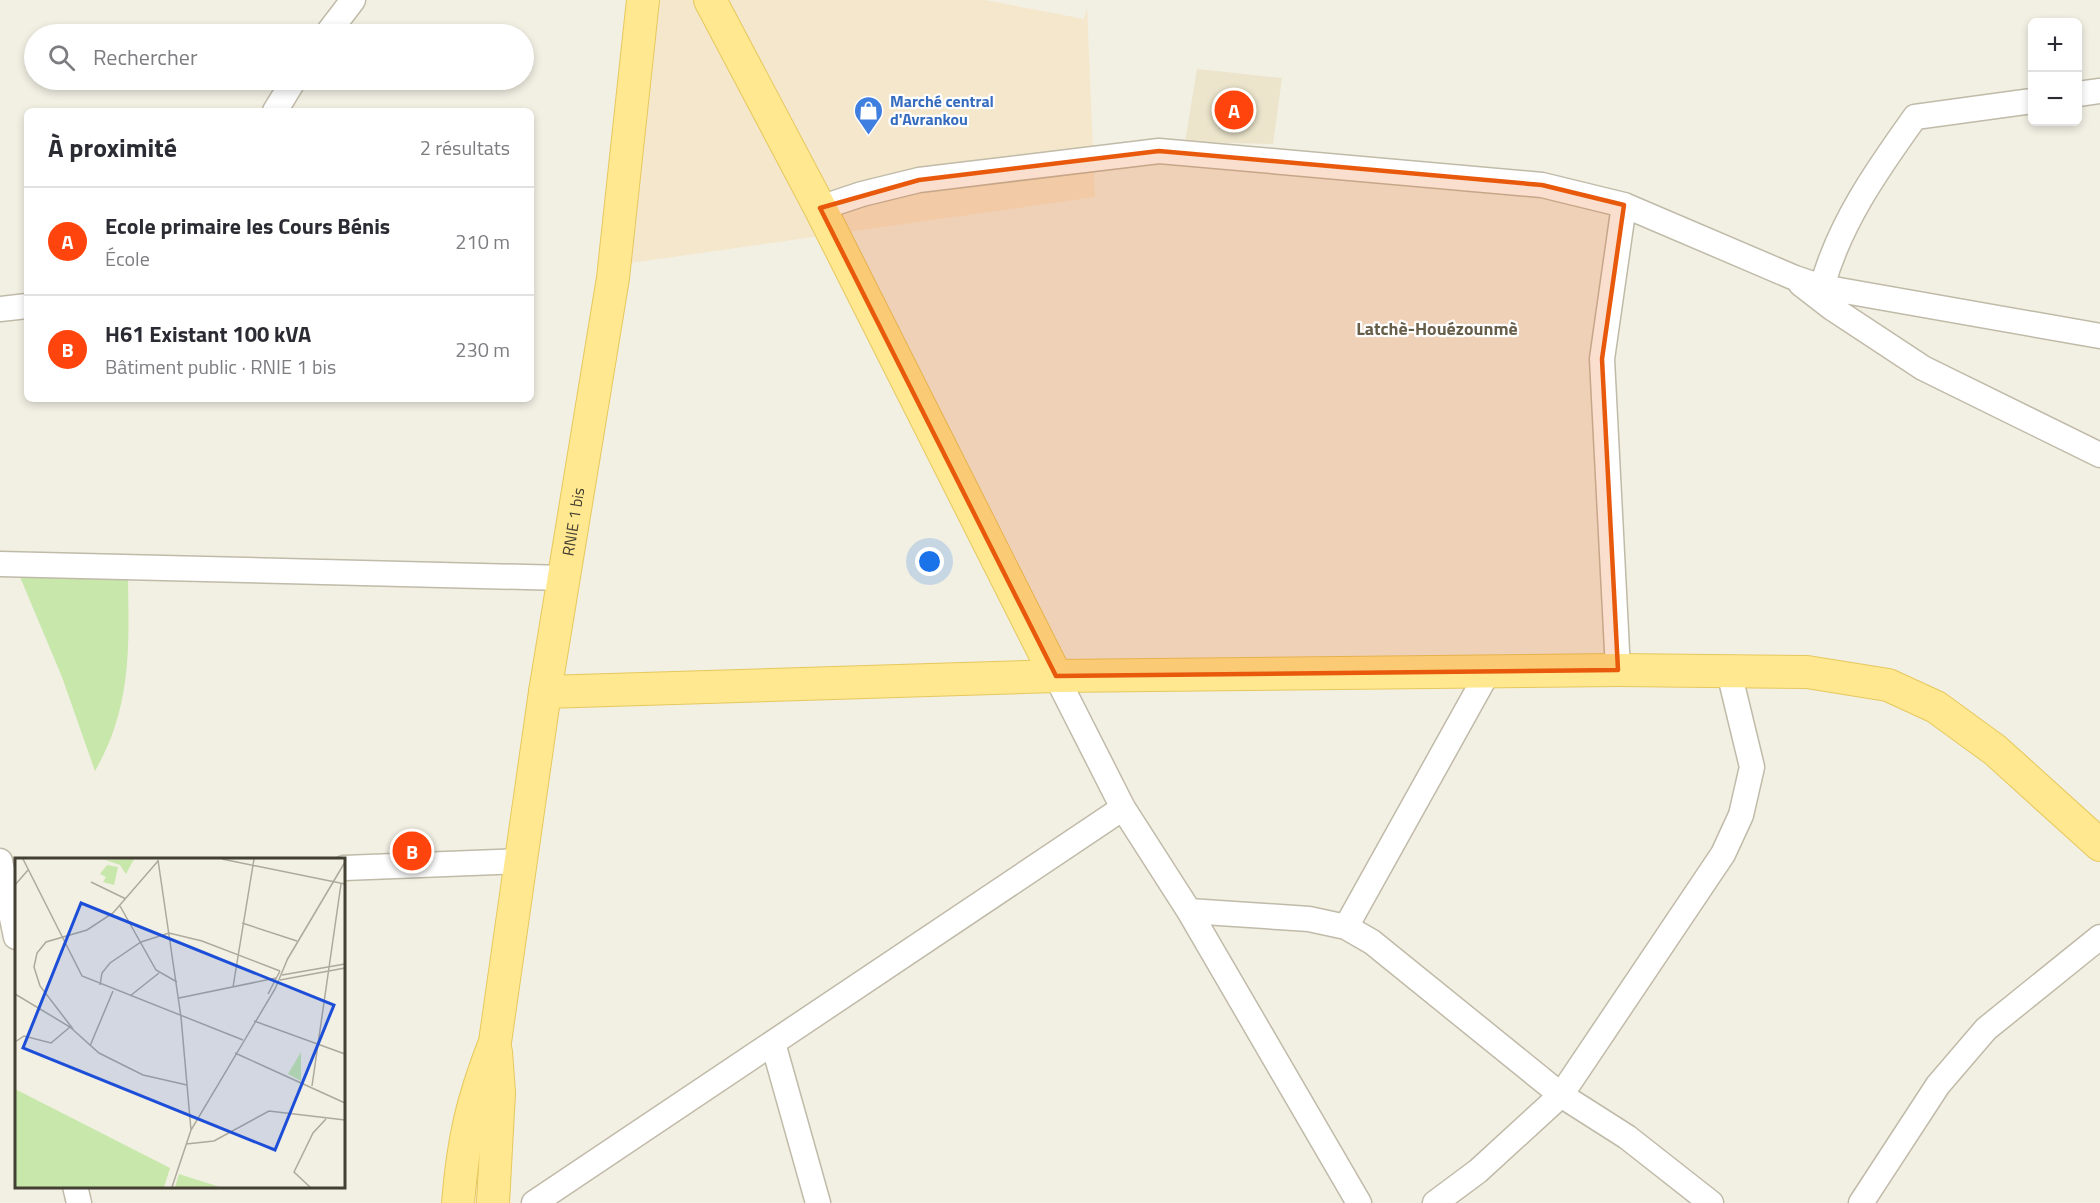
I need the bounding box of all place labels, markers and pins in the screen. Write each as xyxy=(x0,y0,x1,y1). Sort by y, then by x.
pin: A xyxy=(1214,88,1254,132)
place label: Marché central d'Avrankou xyxy=(890,89,994,131)
shop icon: Marché central d'Avrankou xyxy=(853,94,885,136)
pin: B xyxy=(392,828,432,874)

